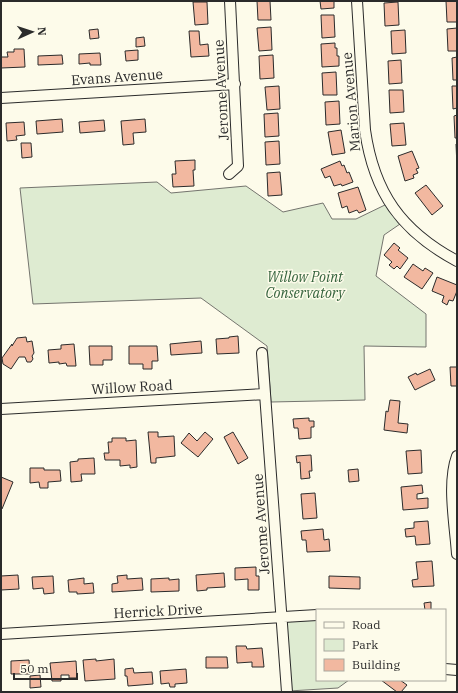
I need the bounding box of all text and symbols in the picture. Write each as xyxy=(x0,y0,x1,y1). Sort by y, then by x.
north arrow xyxy=(12,12,52,52)
text: N xyxy=(35,27,49,36)
street label: Jerome Avenue xyxy=(209,39,233,141)
street label: Marion Avenue xyxy=(338,52,364,152)
street label: Evans Avenue xyxy=(70,65,164,89)
park label: Willow Point Conservatory xyxy=(265,268,346,302)
street label: Willow Road xyxy=(91,376,174,398)
street label: Jerome Avenue xyxy=(248,473,274,575)
street label: Herrick Drive xyxy=(113,600,203,622)
legend xyxy=(316,609,446,681)
text: Road xyxy=(352,617,381,632)
text: Park xyxy=(352,637,378,652)
scale bar xyxy=(14,655,77,681)
text: Building xyxy=(352,657,400,672)
text: 50 m xyxy=(20,661,49,676)

